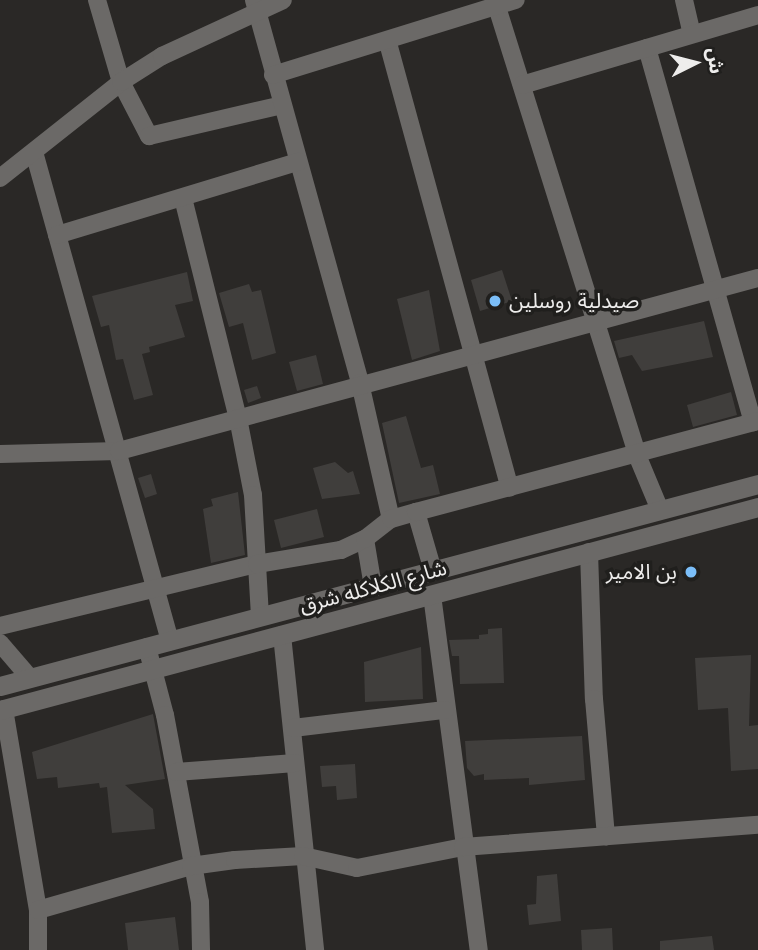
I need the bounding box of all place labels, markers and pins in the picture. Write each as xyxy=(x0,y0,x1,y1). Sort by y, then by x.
place label: صيدلية روسلين xyxy=(509,288,639,314)
marker: صيدلية روسلين xyxy=(487,293,503,309)
place label: بن الامير xyxy=(606,559,677,585)
marker: بن الامير xyxy=(683,564,699,580)

